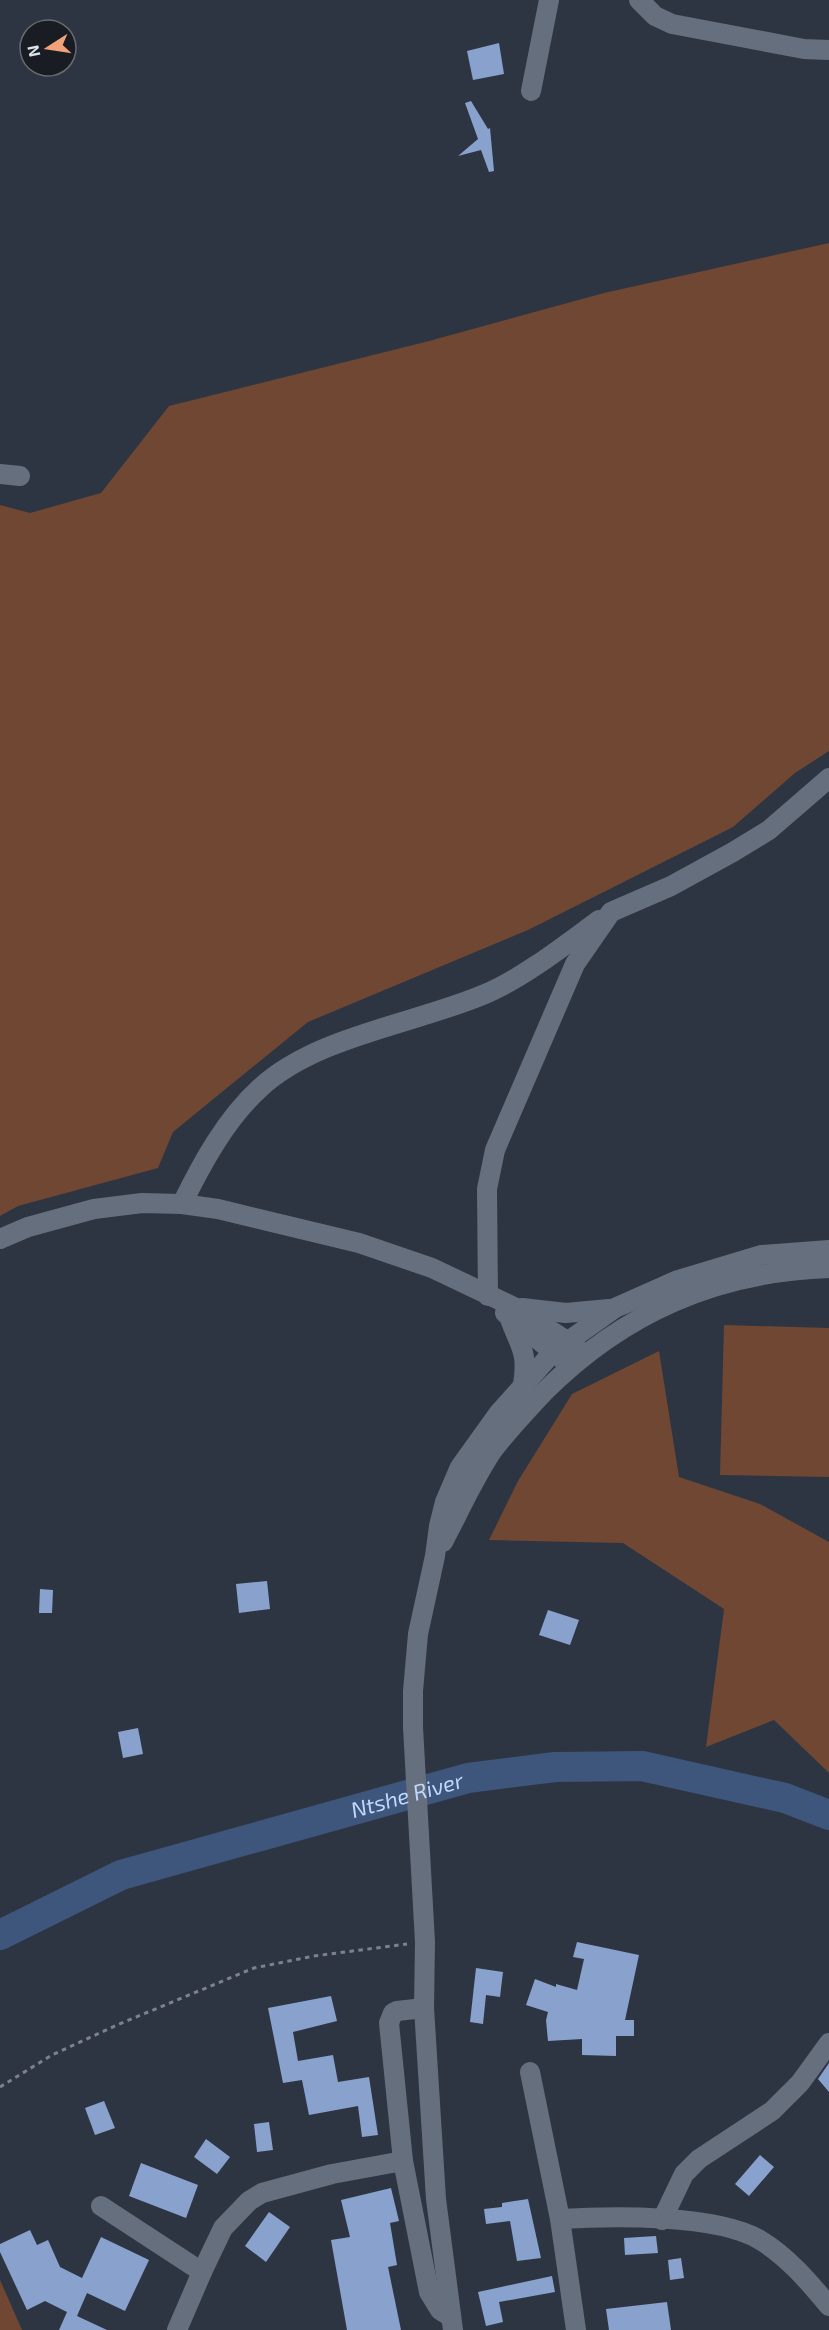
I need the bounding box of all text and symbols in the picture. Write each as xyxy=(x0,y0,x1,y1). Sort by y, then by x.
north arrow xyxy=(18,18,78,78)
text: N xyxy=(22,44,43,59)
water label: Ntshe River xyxy=(348,1766,467,1822)

